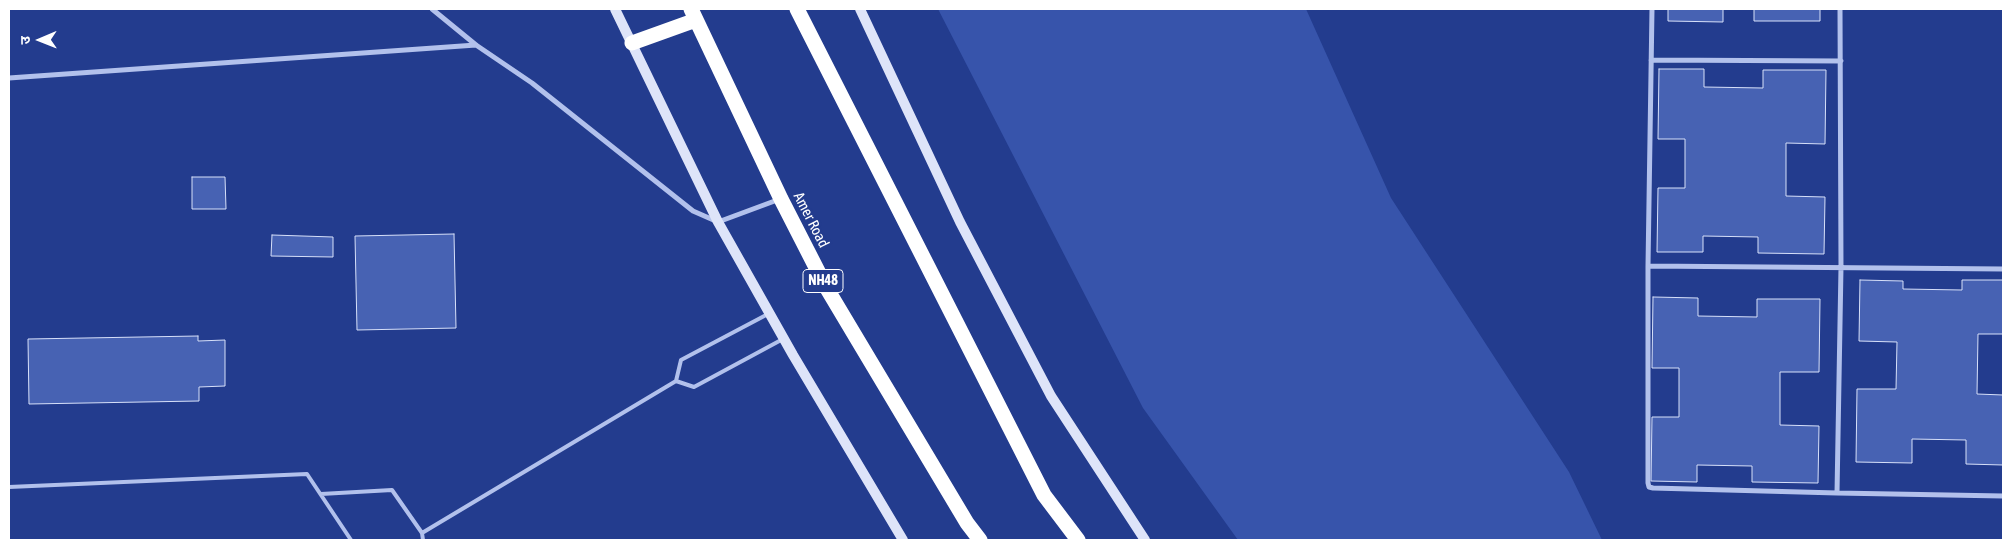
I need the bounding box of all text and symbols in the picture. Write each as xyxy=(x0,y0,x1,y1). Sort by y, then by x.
north arrow xyxy=(15,15,65,65)
text: उ xyxy=(17,36,33,45)
street label: Amer Road xyxy=(789,189,833,251)
road number: NH48 xyxy=(803,270,843,292)

